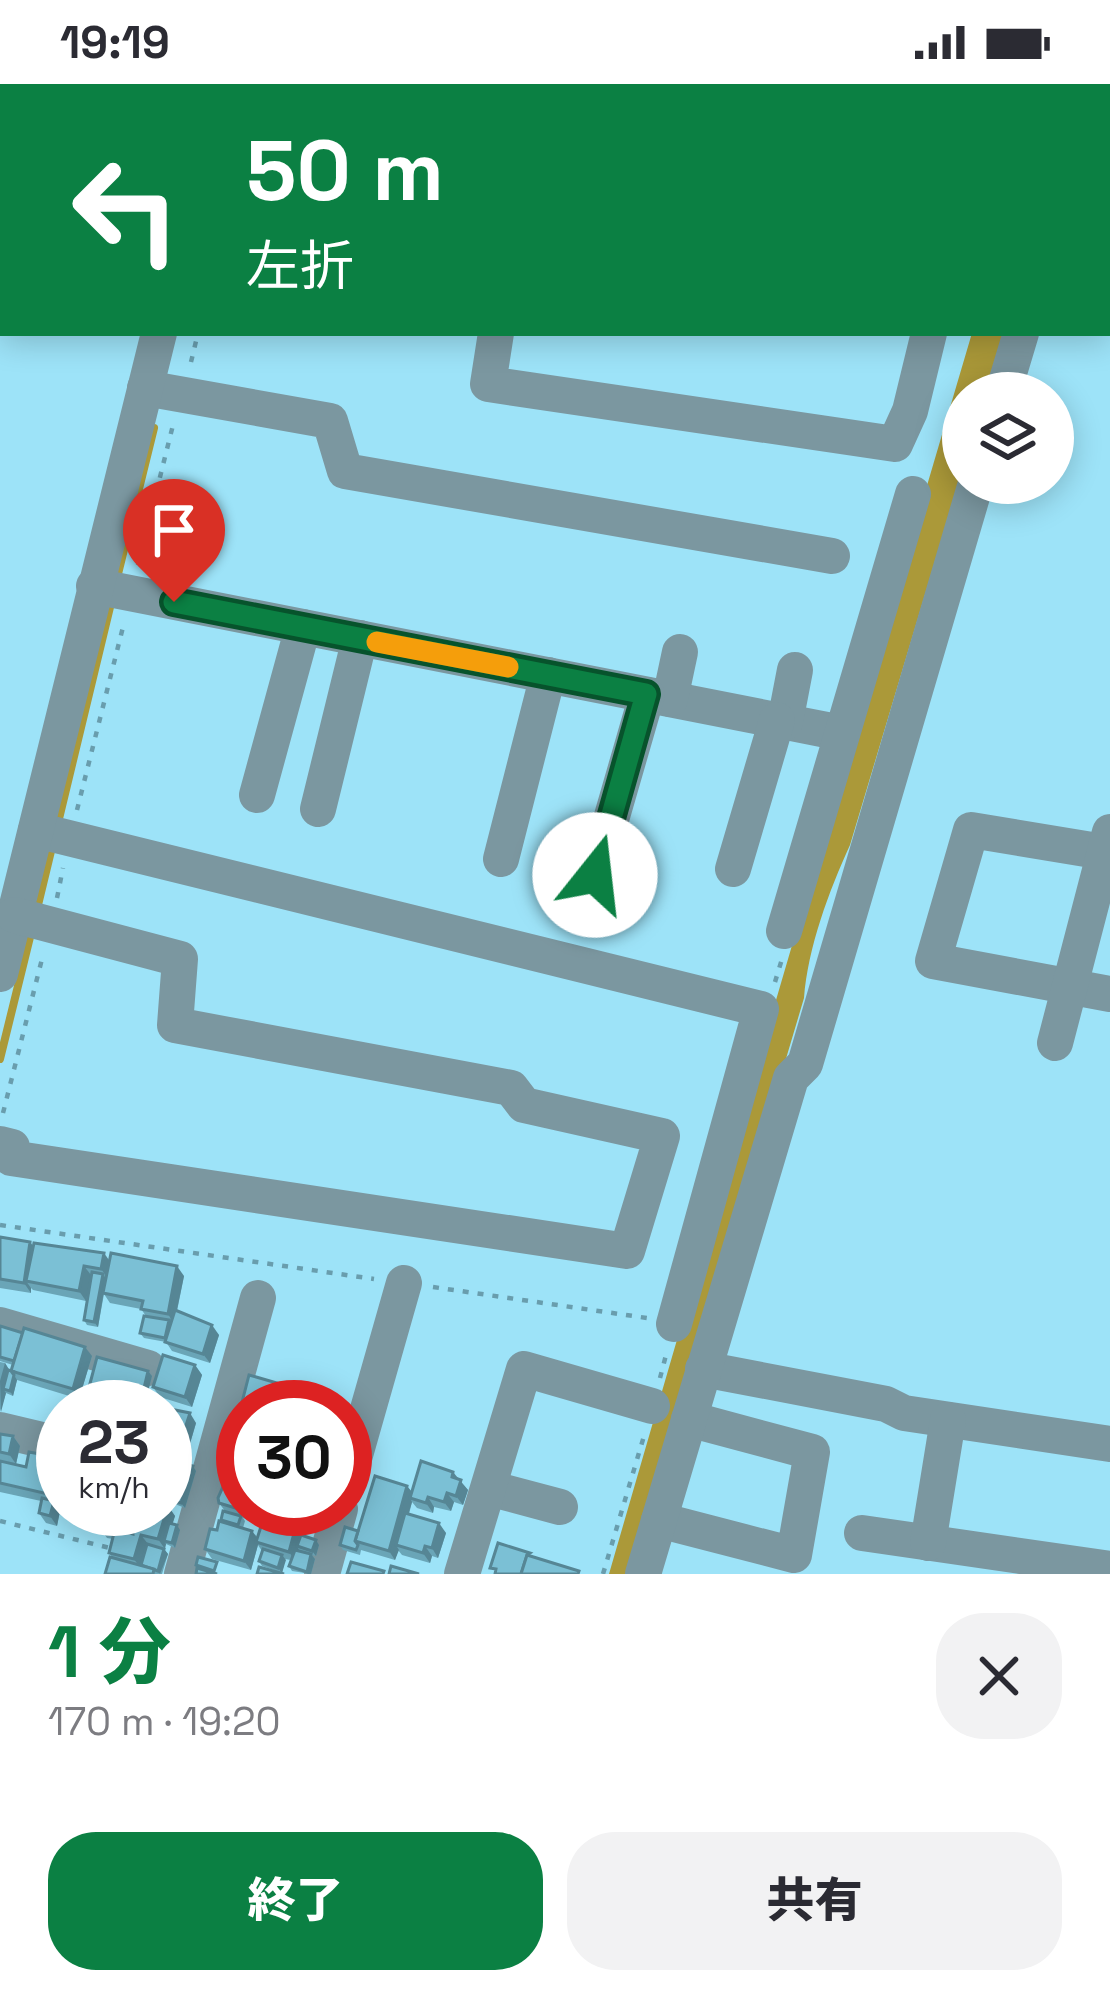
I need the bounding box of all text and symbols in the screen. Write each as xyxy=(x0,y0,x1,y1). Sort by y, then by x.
text: 19:19 xyxy=(60,14,170,71)
text: 50 m xyxy=(246,117,444,225)
icon: left xyxy=(48,132,204,288)
text: 左折 xyxy=(246,232,354,301)
map controls xyxy=(942,372,1074,504)
button: layers xyxy=(942,372,1074,504)
pin xyxy=(123,479,225,602)
icon: arrive xyxy=(141,497,207,563)
position arrow xyxy=(532,812,658,938)
speed limit sign: 30 xyxy=(216,1380,372,1536)
text: 23 xyxy=(78,1404,150,1481)
text: km/h xyxy=(78,1468,150,1507)
text: 1 分 xyxy=(48,1606,171,1698)
button: close xyxy=(936,1613,1062,1739)
text: 170 m · 19:20 xyxy=(48,1697,280,1746)
button: 終了 xyxy=(48,1832,543,1970)
button: 共有 xyxy=(567,1832,1062,1970)

